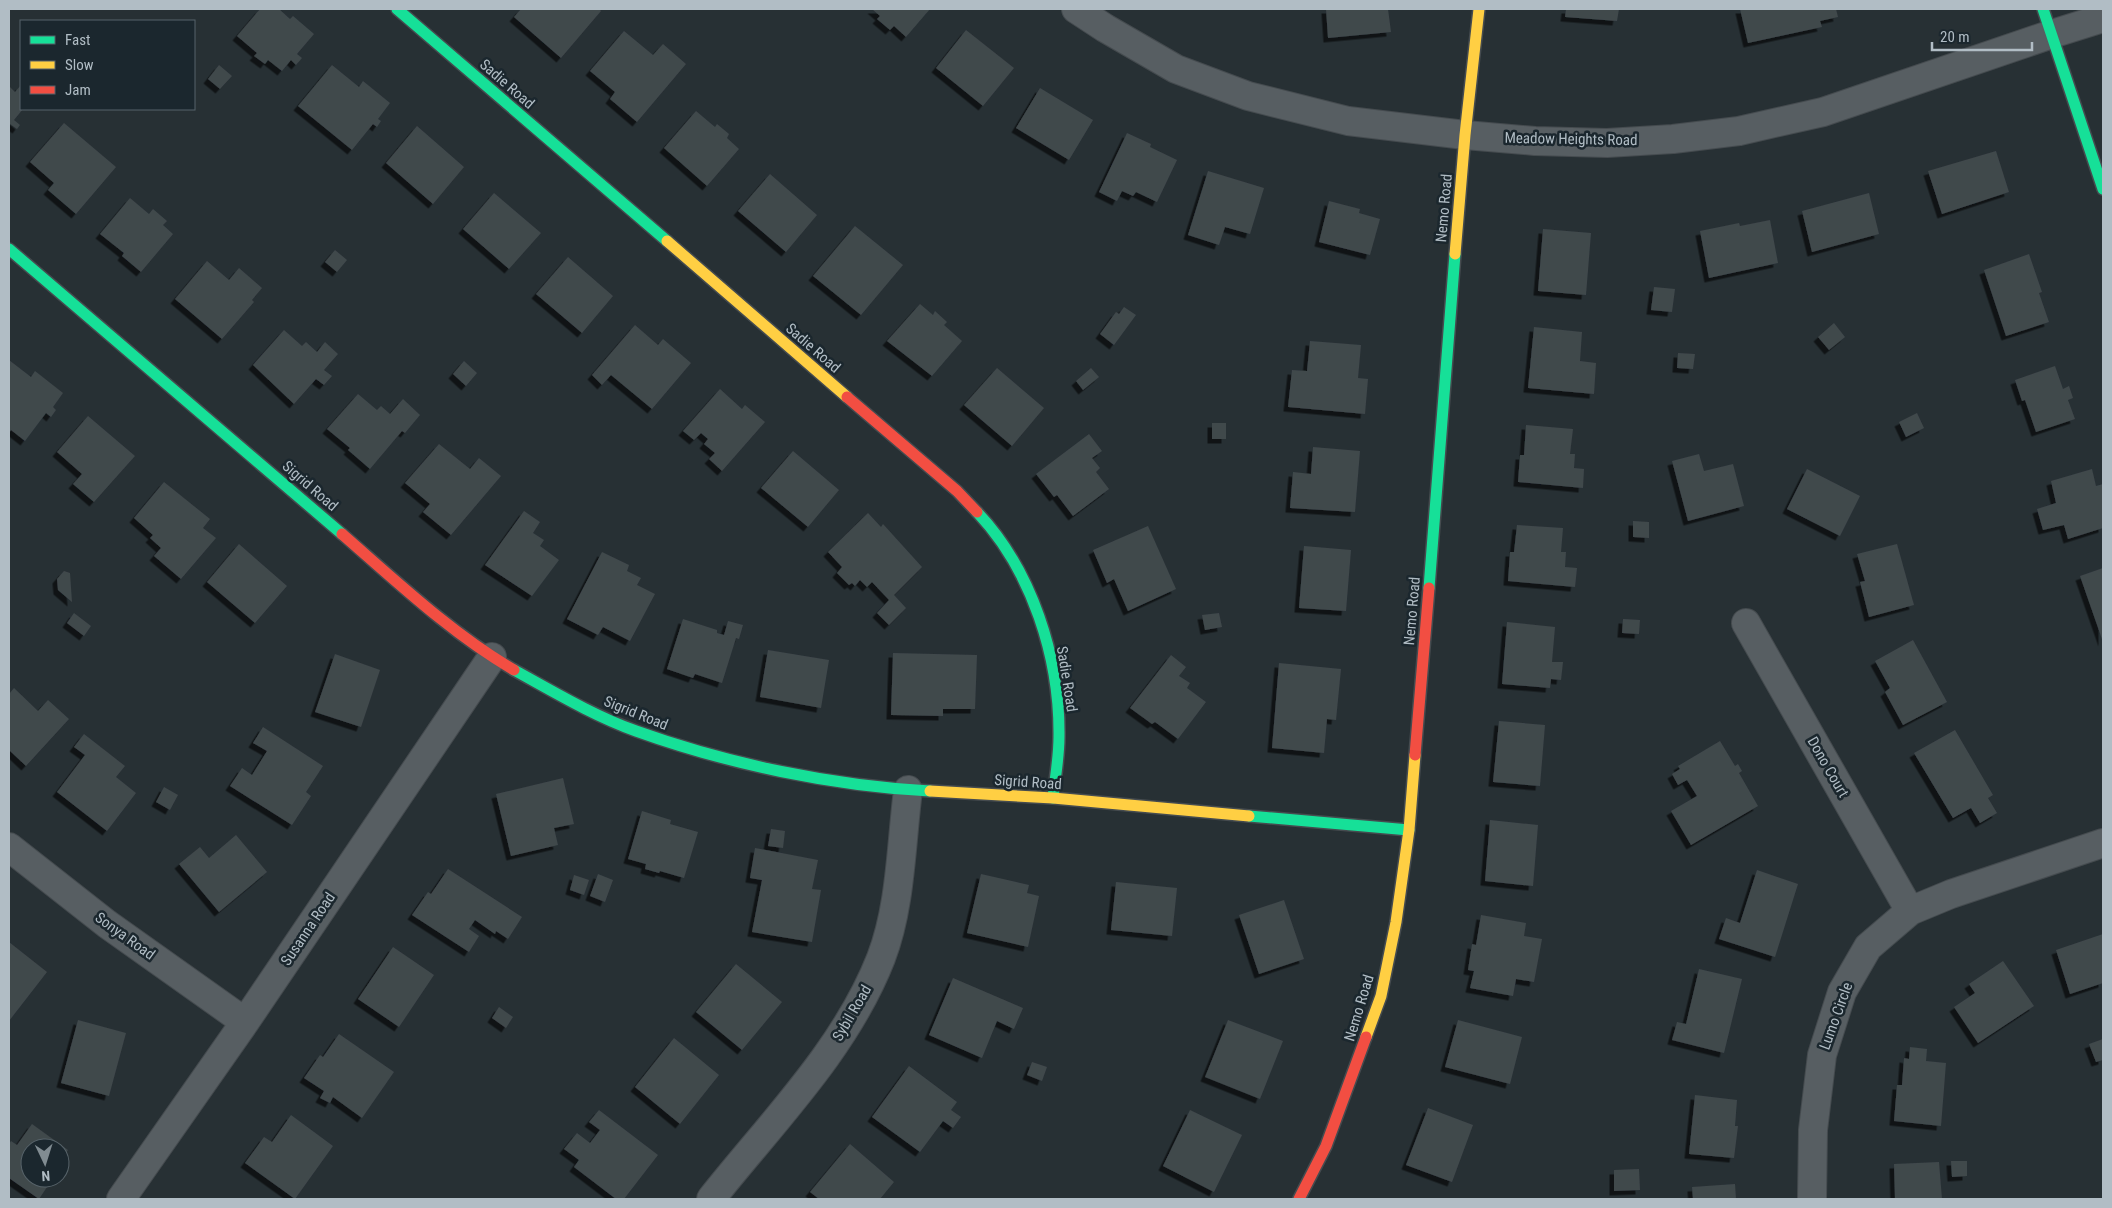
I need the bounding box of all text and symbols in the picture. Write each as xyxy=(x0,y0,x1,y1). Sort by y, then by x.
legend xyxy=(20,20,195,110)
scale bar xyxy=(1932,20,2032,52)
text: 20 m xyxy=(1940,28,1970,46)
text: Fast xyxy=(65,31,90,49)
street label: Sadie Road xyxy=(476,55,538,113)
text: Slow xyxy=(65,56,94,74)
text: Jam xyxy=(65,81,91,99)
street label: Meadow Heights Road xyxy=(1504,129,1638,149)
street label: Nemo Road xyxy=(1432,173,1456,243)
street label: Sadie Road xyxy=(782,319,844,377)
street label: Sigrid Road xyxy=(279,457,341,515)
street label: Nemo Road xyxy=(1400,576,1424,646)
street label: Sadie Road xyxy=(1053,645,1081,713)
street label: Sigrid Road xyxy=(601,692,671,734)
street label: Dono Court xyxy=(1803,733,1853,801)
street label: Sigrid Road xyxy=(994,771,1062,793)
street label: Susanna Road xyxy=(277,889,339,969)
street label: Sonya Road xyxy=(92,908,158,964)
street label: Nemo Road xyxy=(1340,973,1378,1043)
street label: Lumo Circle xyxy=(1816,980,1856,1052)
street label: Sybil Road xyxy=(829,982,875,1044)
north arrow xyxy=(20,1138,70,1188)
text: N xyxy=(41,1168,51,1184)

